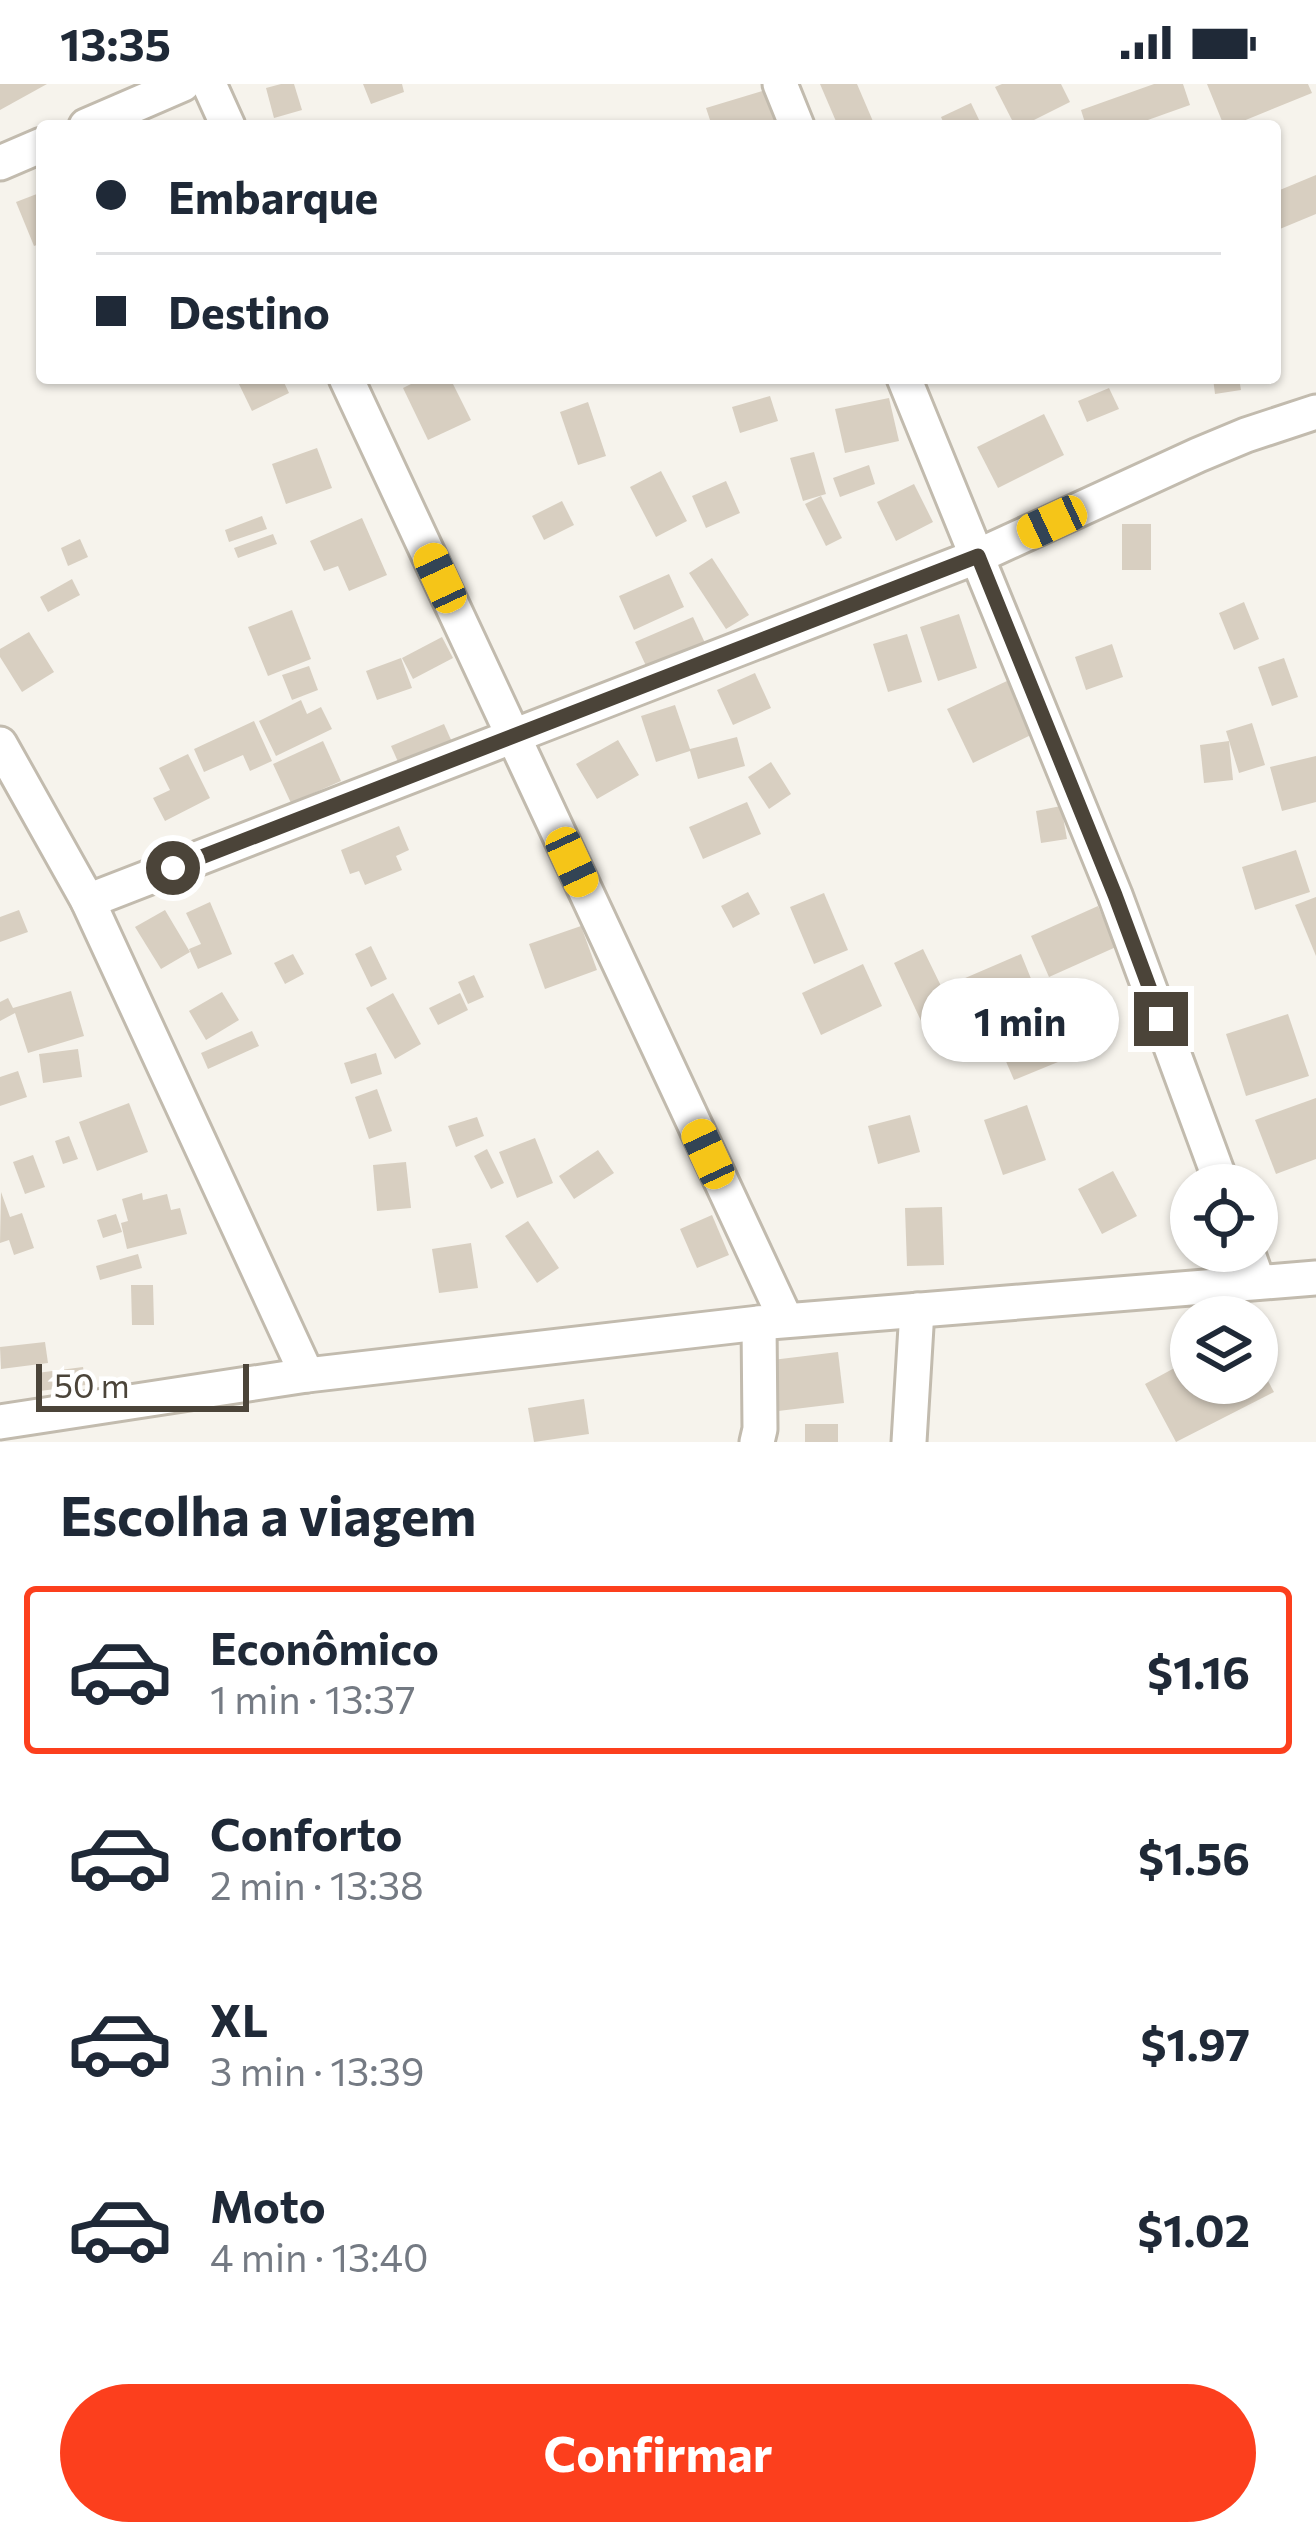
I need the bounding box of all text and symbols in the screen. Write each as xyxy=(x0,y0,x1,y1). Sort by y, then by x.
text: 13:35 xyxy=(60,15,171,70)
text: Embarque xyxy=(168,168,378,223)
text: Destino xyxy=(168,283,330,338)
car xyxy=(1012,490,1092,554)
car xyxy=(408,538,472,618)
car xyxy=(540,822,604,902)
route start xyxy=(146,841,200,895)
callout: 1 min xyxy=(921,977,1119,1061)
route end xyxy=(1134,992,1188,1046)
text: 1 min xyxy=(974,996,1066,1044)
car xyxy=(676,1114,740,1194)
map controls xyxy=(1170,1164,1278,1404)
button: locate xyxy=(1170,1164,1278,1272)
button: layers xyxy=(1170,1296,1278,1404)
scale bar xyxy=(36,1358,249,1411)
text: 50 m xyxy=(54,1364,130,1405)
text: Escolha a viagem xyxy=(60,1481,476,1547)
icon: car xyxy=(66,1616,174,1724)
text: Econômico xyxy=(210,1619,439,1674)
text: $1.16 xyxy=(1147,1643,1250,1698)
text: 1 min · 13:37 xyxy=(210,1674,416,1722)
icon: car xyxy=(66,1802,174,1910)
text: Conforto xyxy=(210,1805,403,1860)
text: $1.56 xyxy=(1138,1829,1250,1884)
text: 2 min · 13:38 xyxy=(210,1860,424,1908)
icon: car xyxy=(66,1988,174,2096)
text: XL xyxy=(210,1991,268,2046)
text: $1.97 xyxy=(1140,2015,1250,2070)
text: 3 min · 13:39 xyxy=(210,2046,424,2094)
icon: car xyxy=(66,2174,174,2282)
text: Moto xyxy=(210,2177,326,2232)
text: $1.02 xyxy=(1137,2201,1250,2256)
text: 4 min · 13:40 xyxy=(210,2232,428,2280)
button: Confirmar xyxy=(60,2384,1256,2522)

